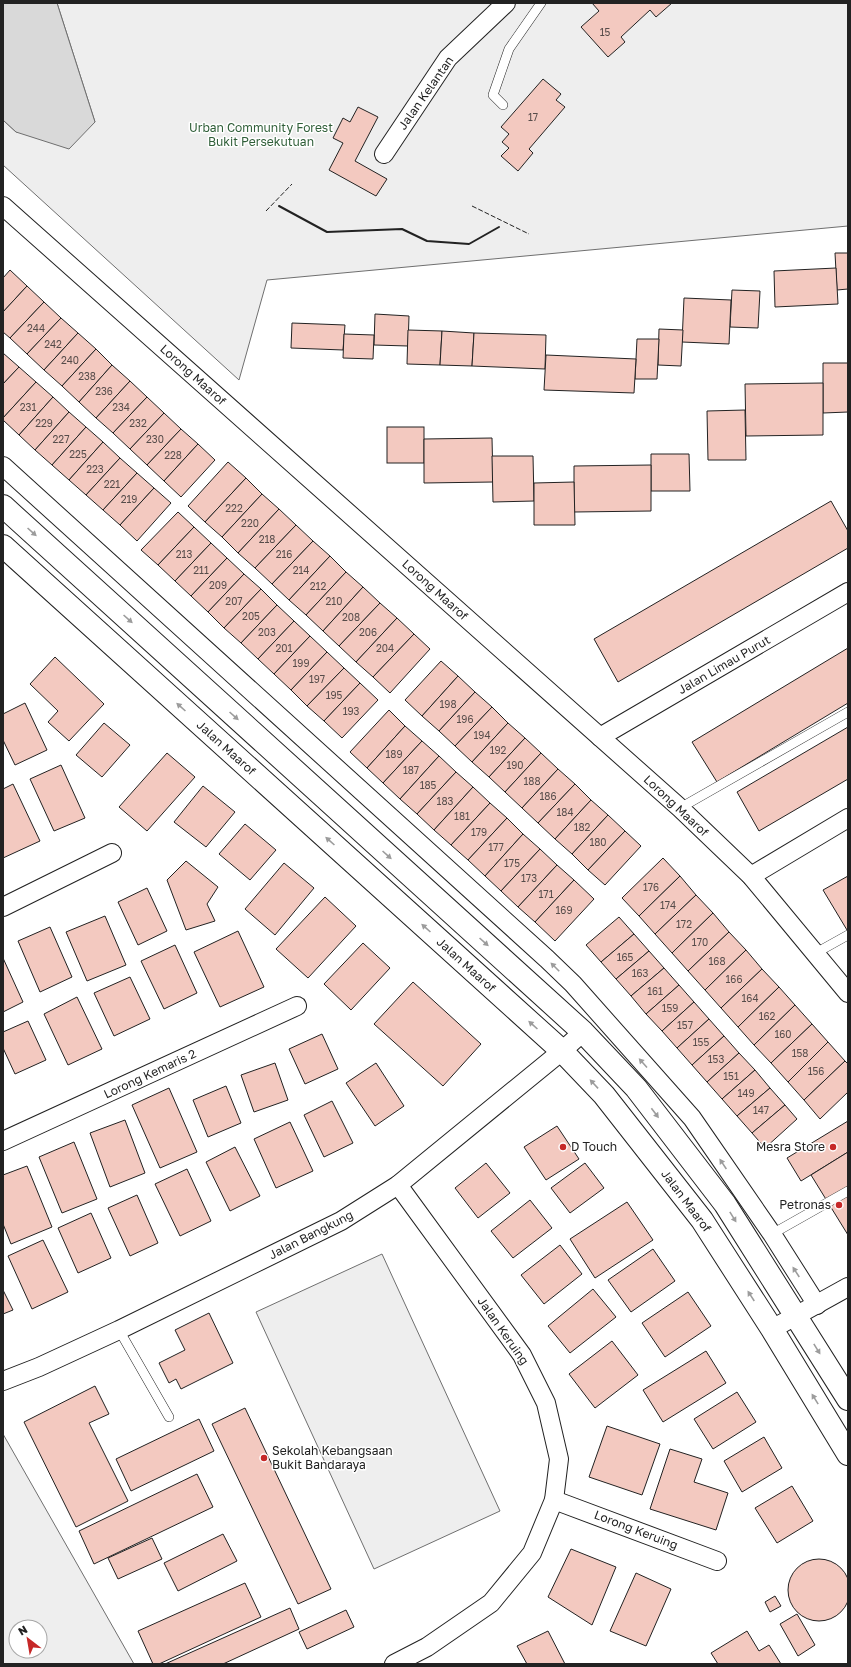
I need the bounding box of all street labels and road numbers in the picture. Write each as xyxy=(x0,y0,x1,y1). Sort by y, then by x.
street label: Jalan Kelantan xyxy=(395,53,456,132)
street label: Lorong Maarof xyxy=(157,341,230,408)
street label: Lorong Maarof xyxy=(399,556,472,623)
street label: Jalan Limau Purut xyxy=(675,632,773,697)
street label: Jalan Maarof xyxy=(194,717,259,778)
street label: Lorong Maarof xyxy=(641,772,712,840)
street label: Jalan Maarof xyxy=(434,934,499,995)
street label: Lorong Kemaris 2 xyxy=(101,1046,198,1101)
street label: Jalan Maarof xyxy=(658,1166,715,1235)
street label: Jalan Bangkung xyxy=(266,1207,356,1262)
street label: Jalan Keruing xyxy=(475,1294,532,1368)
street label: Lorong Keruing xyxy=(592,1507,680,1552)

